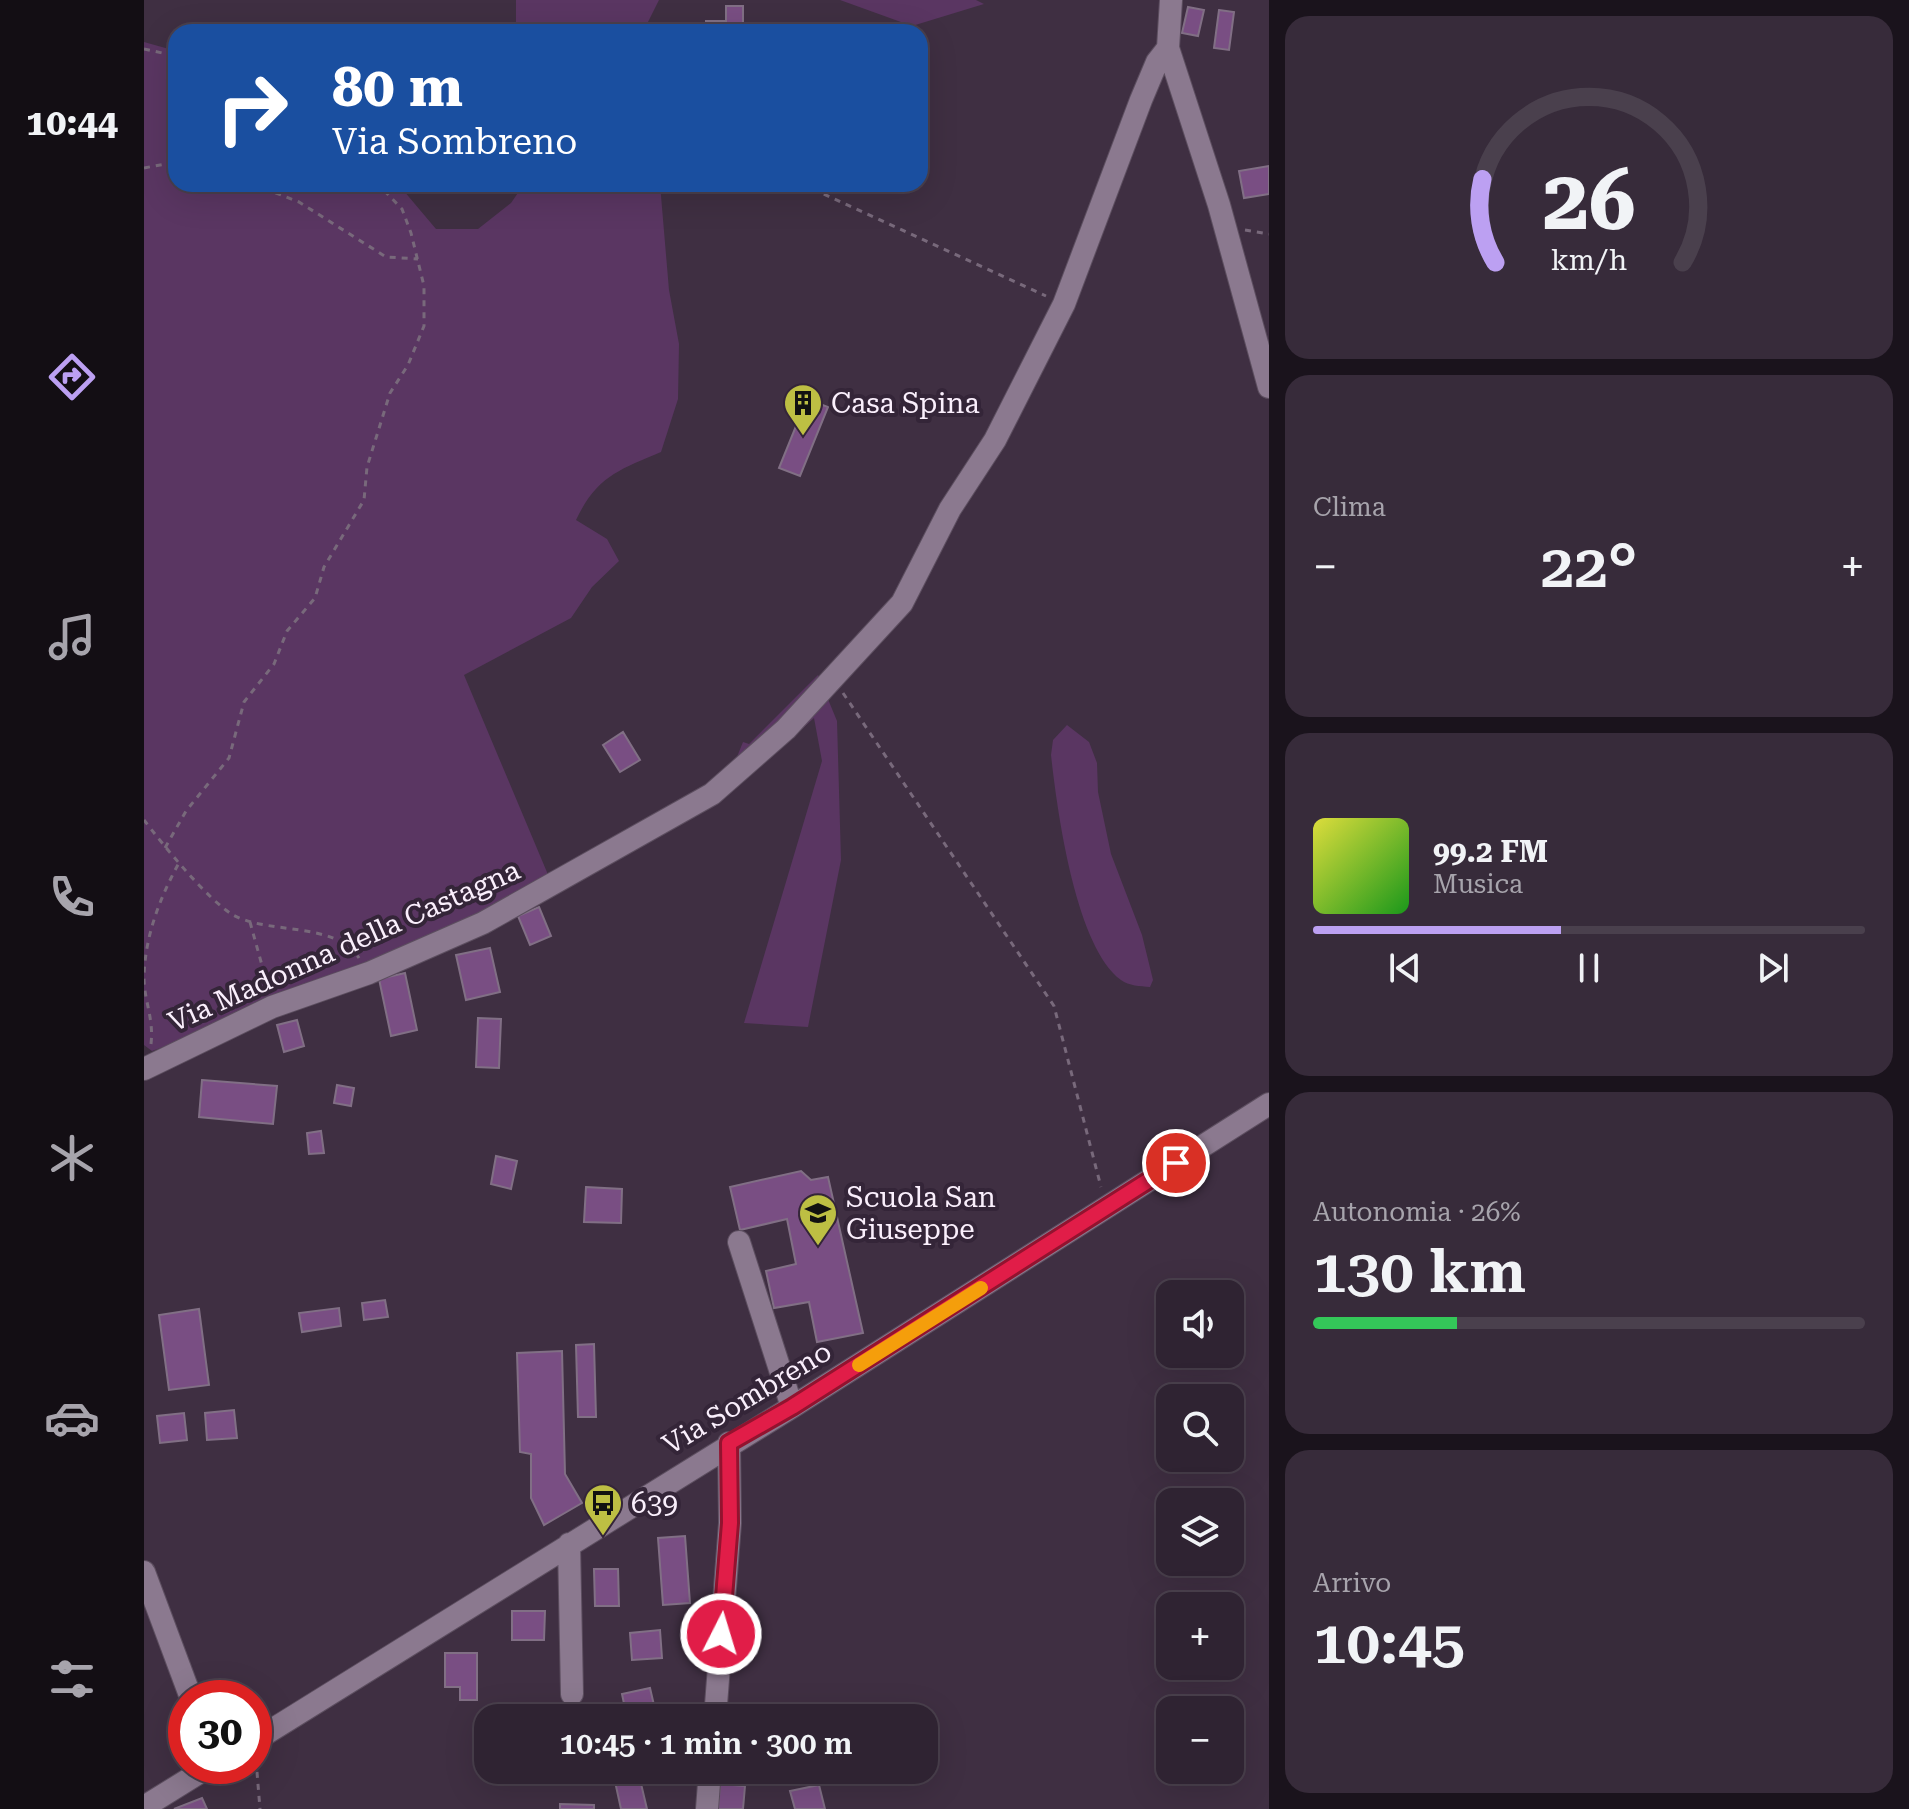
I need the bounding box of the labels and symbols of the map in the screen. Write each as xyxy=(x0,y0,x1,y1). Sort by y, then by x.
building icon: Casa Spina xyxy=(782,382,824,437)
place label: Casa Spina xyxy=(831,387,980,420)
street label: Via Madonna della Castagna xyxy=(163,853,525,1039)
pin xyxy=(1142,1129,1210,1197)
place label: Scuola San Giuseppe xyxy=(846,1181,996,1246)
school or university icon: Scuola San Giuseppe xyxy=(797,1192,839,1247)
street label: Via Sombreno xyxy=(657,1335,837,1461)
bus stop icon: 639 xyxy=(582,1482,624,1537)
place label: 639 xyxy=(631,1487,678,1520)
position arrow xyxy=(679,1592,763,1676)
speed limit sign: 30 xyxy=(168,1680,272,1784)

